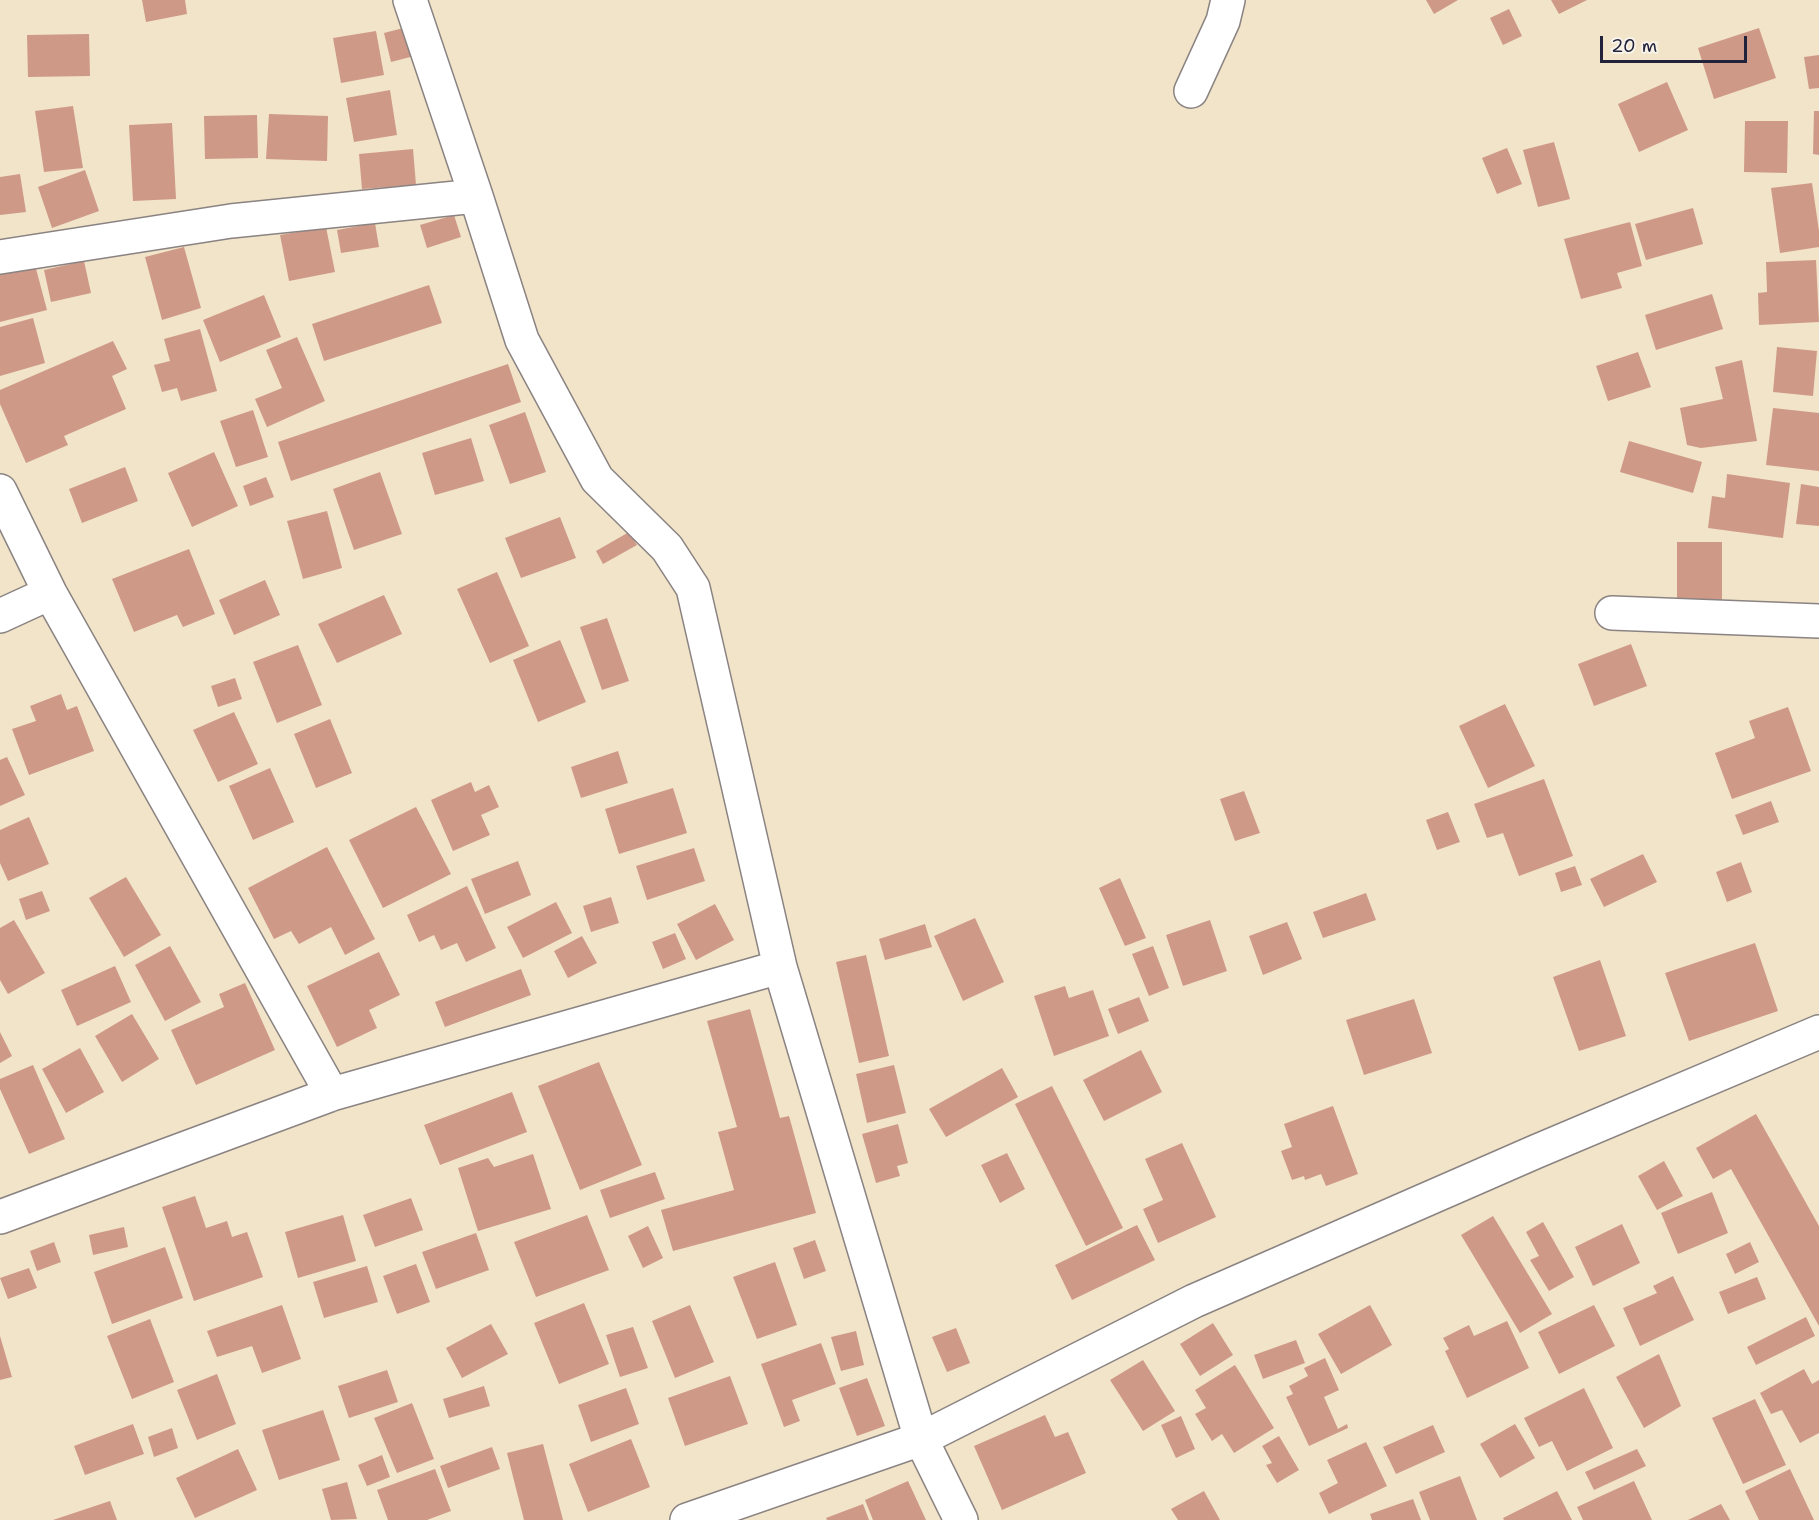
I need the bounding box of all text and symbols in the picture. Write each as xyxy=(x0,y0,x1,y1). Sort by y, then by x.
scale bar xyxy=(1603,24,1750,62)
text: 20 m xyxy=(1611,34,1657,58)

